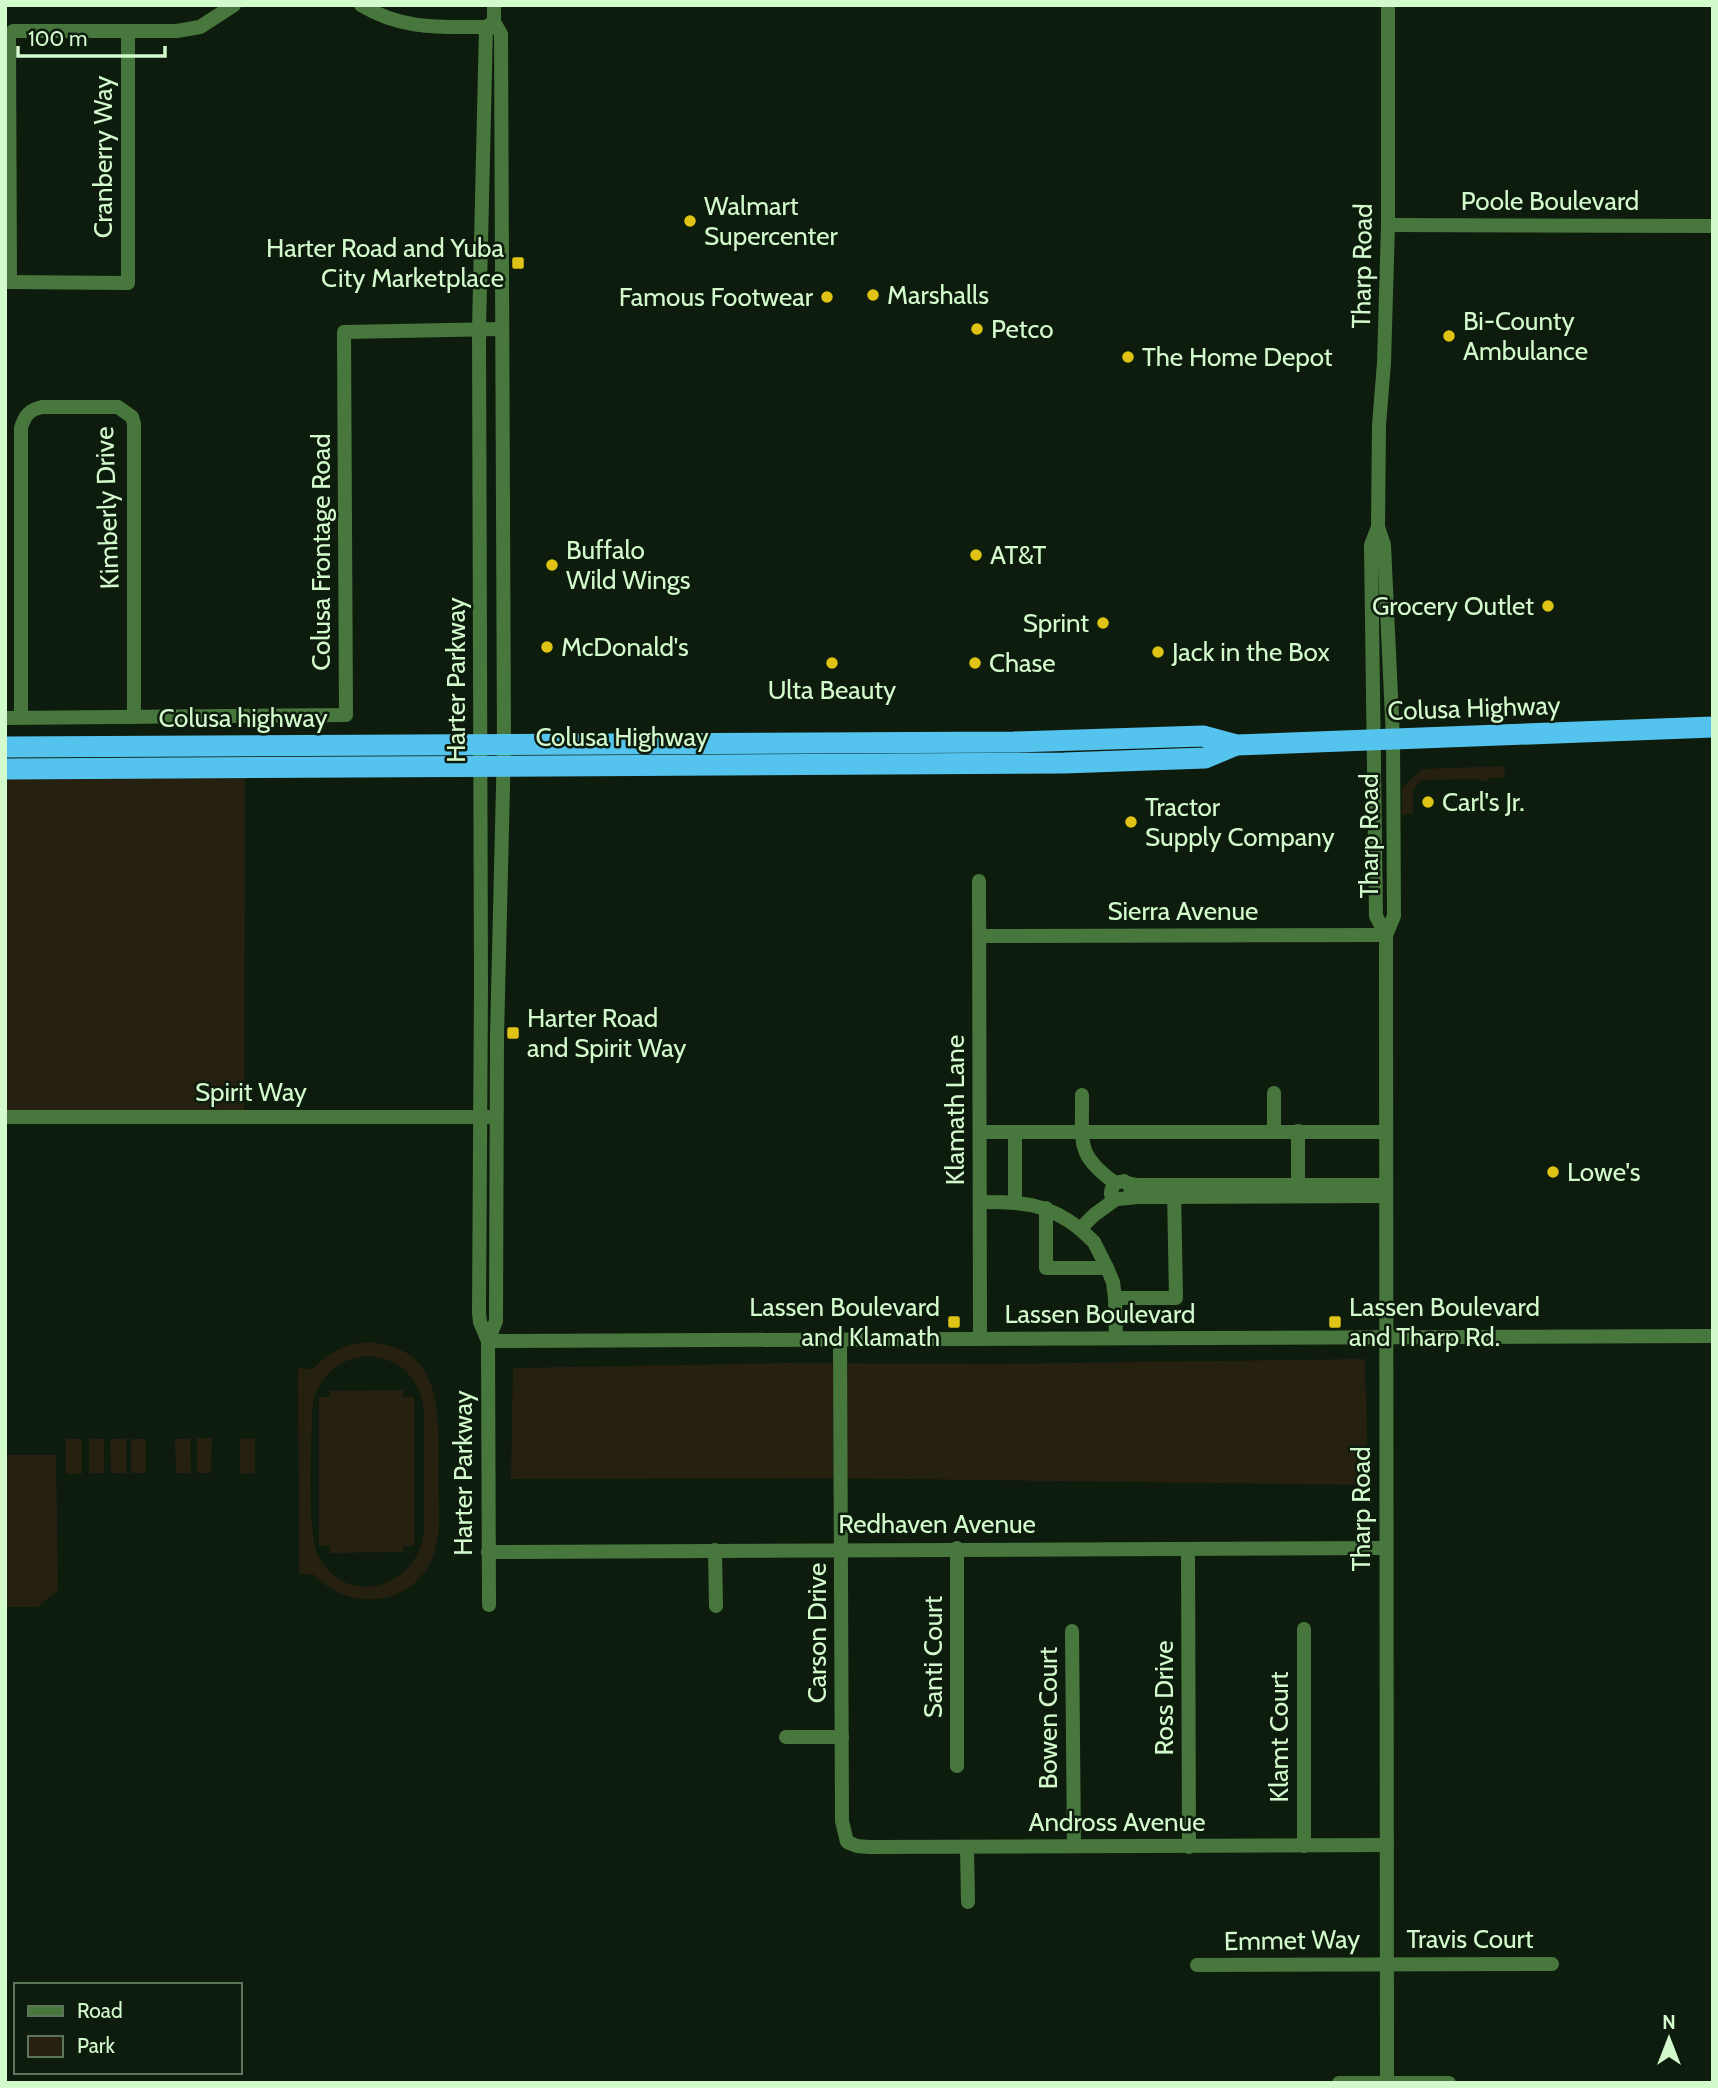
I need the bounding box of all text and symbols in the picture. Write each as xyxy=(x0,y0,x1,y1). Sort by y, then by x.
scale bar xyxy=(18,14,164,58)
text: 100 m xyxy=(28,26,87,51)
street label: Cranberry Way xyxy=(87,76,119,238)
street label: Poole Boulevard xyxy=(1461,185,1639,217)
place label: Walmart Supercenter xyxy=(704,190,839,252)
street label: Tharp Road xyxy=(1345,203,1379,329)
marker: Walmart Supercenter xyxy=(682,213,698,229)
place label: Harter Road and Yuba City Marketplace xyxy=(266,232,505,294)
marker: Harter Road and Yuba City Marketplace xyxy=(510,255,526,271)
place label: Marshalls xyxy=(887,279,989,311)
place label: Famous Footwear xyxy=(619,281,814,313)
marker: Marshalls xyxy=(865,287,881,303)
marker: Famous Footwear xyxy=(819,289,835,305)
place label: Bi-County Ambulance xyxy=(1463,305,1588,367)
place label: Petco xyxy=(991,313,1053,345)
marker: Petco xyxy=(969,321,985,337)
marker: Bi-County Ambulance xyxy=(1441,328,1457,344)
place label: The Home Depot xyxy=(1142,341,1333,373)
marker: The Home Depot xyxy=(1120,349,1136,365)
street label: Kimberly Drive xyxy=(88,426,126,590)
street label: Colusa Frontage Road xyxy=(305,433,337,671)
place label: Buffalo Wild Wings xyxy=(566,534,691,596)
place label: AT&T xyxy=(990,539,1047,571)
marker: AT&T xyxy=(968,547,984,563)
marker: Buffalo Wild Wings xyxy=(544,557,560,573)
place label: Grocery Outlet xyxy=(1372,590,1534,622)
street label: Harter Parkway xyxy=(440,597,472,763)
marker: Grocery Outlet xyxy=(1540,598,1556,614)
place label: Sprint xyxy=(1023,607,1089,639)
marker: Sprint xyxy=(1095,615,1111,631)
place label: McDonald's xyxy=(561,631,689,663)
place label: Jack in the Box xyxy=(1171,636,1330,668)
marker: McDonald's xyxy=(539,639,555,655)
marker: Jack in the Box xyxy=(1150,644,1166,660)
place label: Chase xyxy=(989,647,1056,679)
marker: Ulta Beauty xyxy=(824,655,840,671)
marker: Chase xyxy=(967,655,983,671)
place label: Ulta Beauty xyxy=(768,674,896,706)
street label: Colusa Highway xyxy=(1387,689,1561,727)
street label: Colusa highway xyxy=(158,702,328,734)
street label: Colusa Highway xyxy=(535,721,709,753)
street label: Tharp Road xyxy=(1353,773,1385,899)
place label: Carl's Jr. xyxy=(1442,786,1525,818)
place label: Tractor Supply Company xyxy=(1145,791,1335,853)
marker: Carl's Jr. xyxy=(1420,794,1436,810)
marker: Tractor Supply Company xyxy=(1123,814,1139,830)
street label: Sierra Avenue xyxy=(1108,895,1258,927)
place label: Harter Road and Spirit Way xyxy=(527,1002,686,1064)
marker: Harter Road and Spirit Way xyxy=(505,1025,521,1041)
street label: Klamath Lane xyxy=(939,1035,971,1185)
street label: Spirit Way xyxy=(195,1076,307,1108)
place label: Lowe's xyxy=(1567,1156,1641,1188)
marker: Lowe's xyxy=(1545,1164,1561,1180)
place label: Lassen Boulevard and Klamath xyxy=(749,1291,940,1353)
place label: Lassen Boulevard and Tharp Rd. xyxy=(1349,1291,1540,1353)
street label: Lassen Boulevard xyxy=(1005,1298,1195,1330)
marker: Lassen Boulevard and Klamath xyxy=(946,1314,962,1330)
marker: Lassen Boulevard and Tharp Rd. xyxy=(1327,1314,1343,1330)
street label: Harter Parkway xyxy=(447,1390,479,1556)
street label: Tharp Road xyxy=(1345,1446,1377,1572)
street label: Redhaven Avenue xyxy=(838,1508,1036,1540)
street label: Carson Drive xyxy=(801,1563,833,1703)
street label: Santi Court xyxy=(917,1595,949,1718)
street label: Ross Drive xyxy=(1148,1640,1180,1756)
street label: Bowen Court xyxy=(1032,1646,1064,1789)
street label: Klamt Court xyxy=(1263,1671,1295,1803)
street label: Andross Avenue xyxy=(1029,1806,1205,1838)
street label: Emmet Way xyxy=(1224,1923,1360,1957)
street label: Travis Court xyxy=(1406,1923,1534,1955)
legend xyxy=(14,1983,242,2074)
text: Road xyxy=(77,1998,123,2023)
north arrow xyxy=(1634,2004,1704,2074)
text: N xyxy=(1662,2011,1676,2034)
text: Park xyxy=(77,2033,115,2058)

